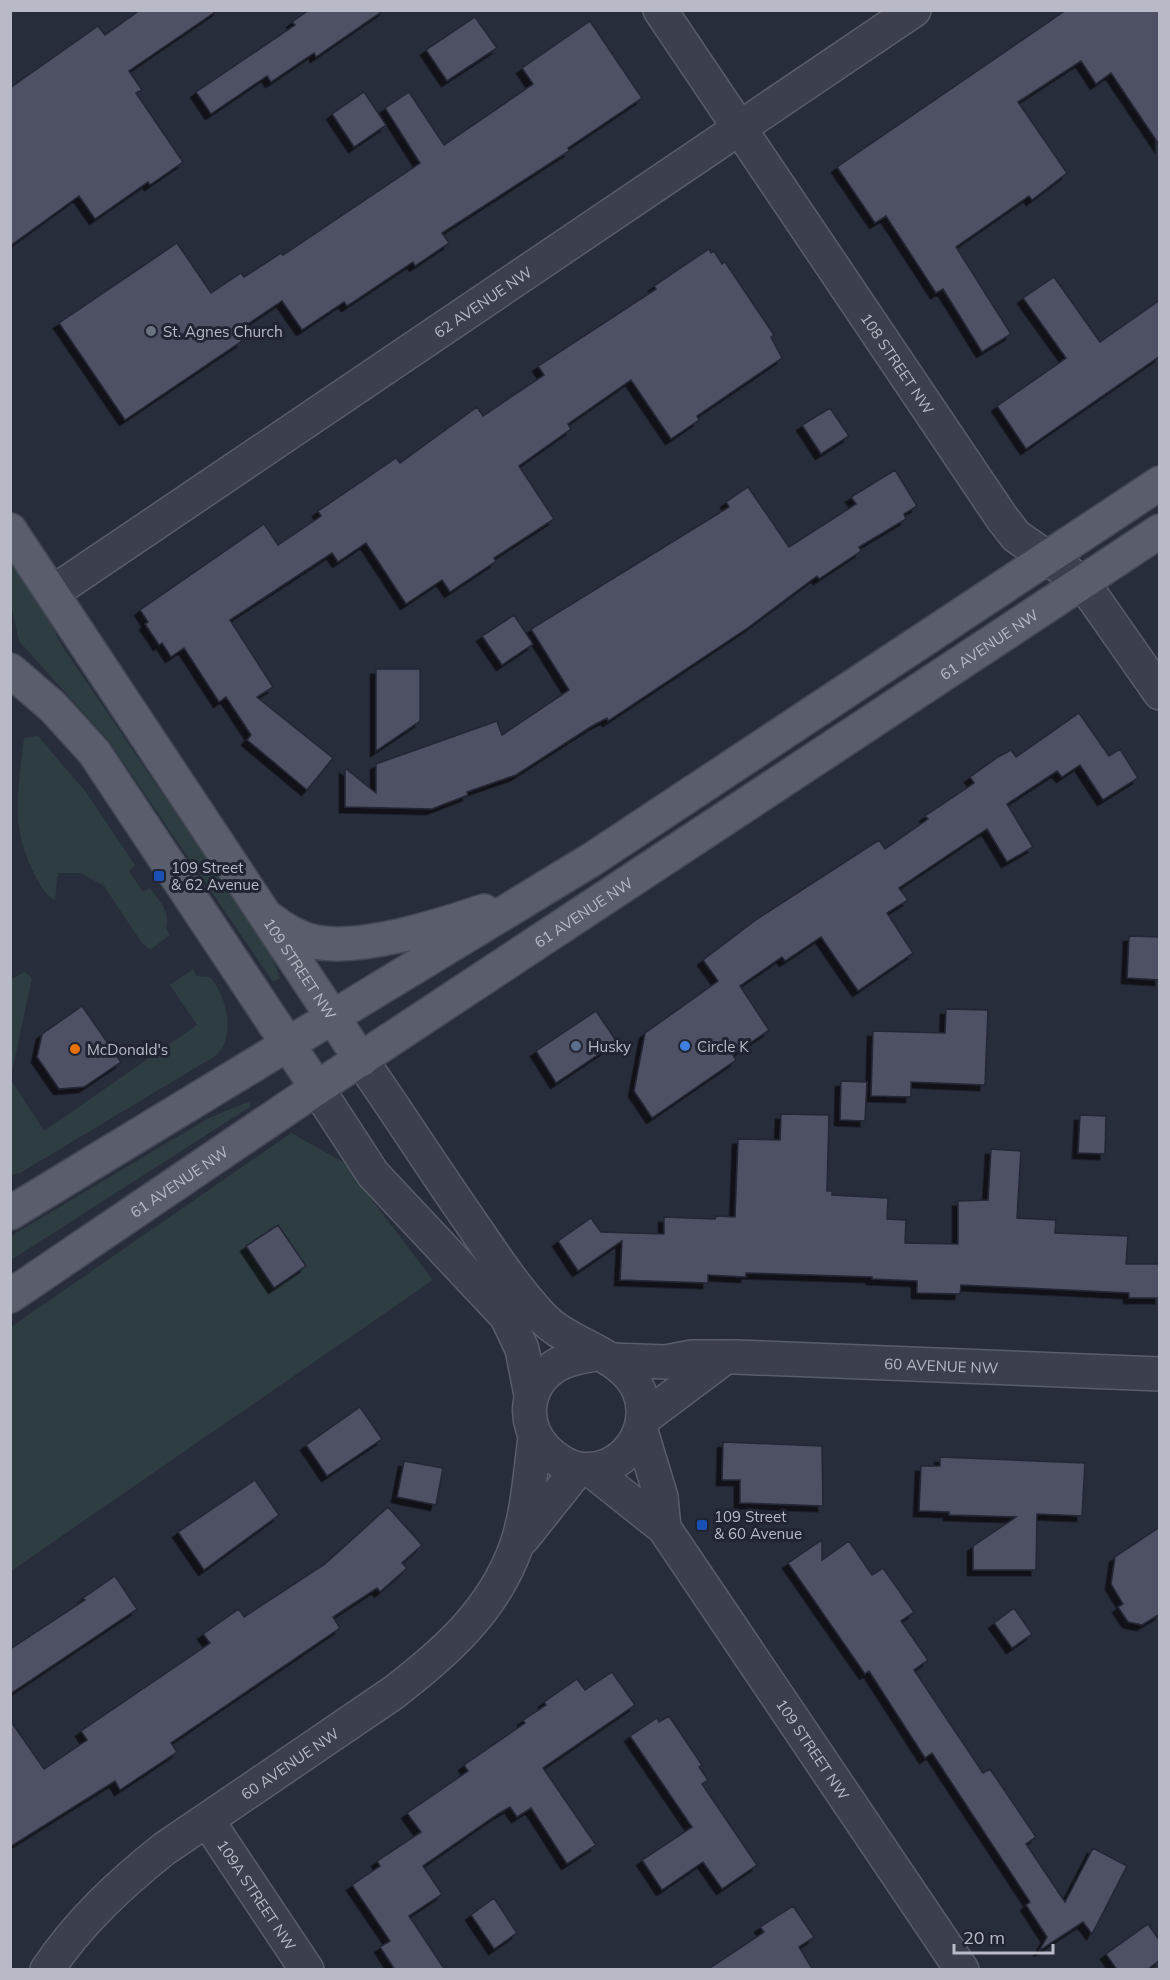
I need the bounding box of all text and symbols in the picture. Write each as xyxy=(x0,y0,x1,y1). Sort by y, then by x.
street label: 62 AVENUE NW xyxy=(430,262,536,342)
street label: 108 STREET NW xyxy=(857,309,939,418)
place label: St. Agnes Church xyxy=(163,322,283,341)
marker: St. Agnes Church xyxy=(144,324,158,338)
street label: 61 AVENUE NW xyxy=(936,605,1042,684)
place label: 109 Street & 62 Avenue xyxy=(171,858,259,894)
marker: 109 Street & 62 Avenue xyxy=(152,869,166,883)
street label: 61 AVENUE NW xyxy=(530,872,636,951)
street label: 109 STREET NW xyxy=(260,914,341,1023)
place label: Husky xyxy=(588,1037,631,1056)
place label: Circle K xyxy=(697,1037,749,1056)
marker: Husky xyxy=(569,1039,583,1053)
marker: Circle K xyxy=(678,1039,692,1053)
place label: McDonald's xyxy=(87,1040,168,1059)
marker: McDonald's xyxy=(68,1042,82,1056)
street label: 61 AVENUE NW xyxy=(126,1141,232,1221)
street label: 60 AVENUE NW xyxy=(884,1353,999,1377)
place label: 109 Street & 60 Avenue xyxy=(714,1507,802,1543)
marker: 109 Street & 60 Avenue xyxy=(695,1518,709,1532)
street label: 109 STREET NW xyxy=(772,1695,854,1804)
street label: 60 AVENUE NW xyxy=(237,1723,342,1803)
street label: 109A STREET NW xyxy=(213,1836,301,1954)
scale bar xyxy=(954,1917,1053,1955)
text: 20 m xyxy=(963,1926,1005,1949)

